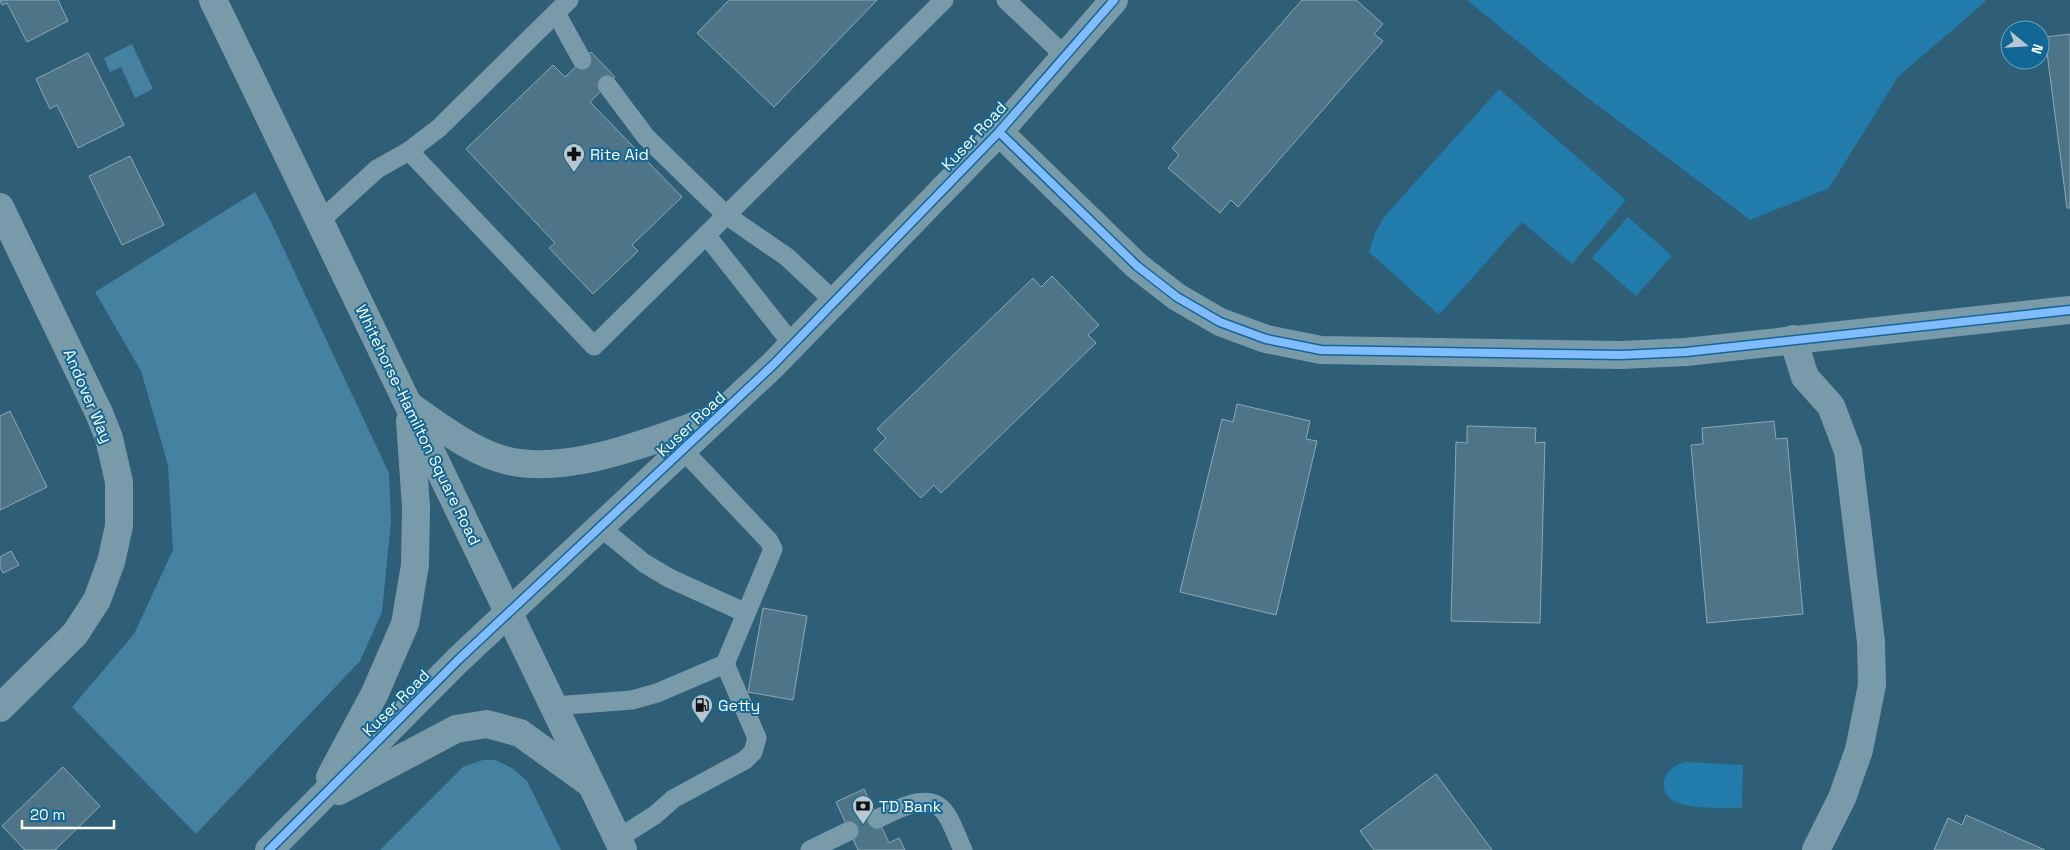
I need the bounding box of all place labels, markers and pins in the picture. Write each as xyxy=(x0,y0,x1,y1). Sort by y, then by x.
pharmacy icon: Rite Aid xyxy=(562,142,586,173)
place label: Rite Aid xyxy=(590,144,649,165)
fuel station icon: Getty xyxy=(690,693,714,724)
place label: Getty xyxy=(718,695,760,716)
bank icon: TD Bank xyxy=(851,794,875,825)
place label: TD Bank xyxy=(879,796,942,817)

